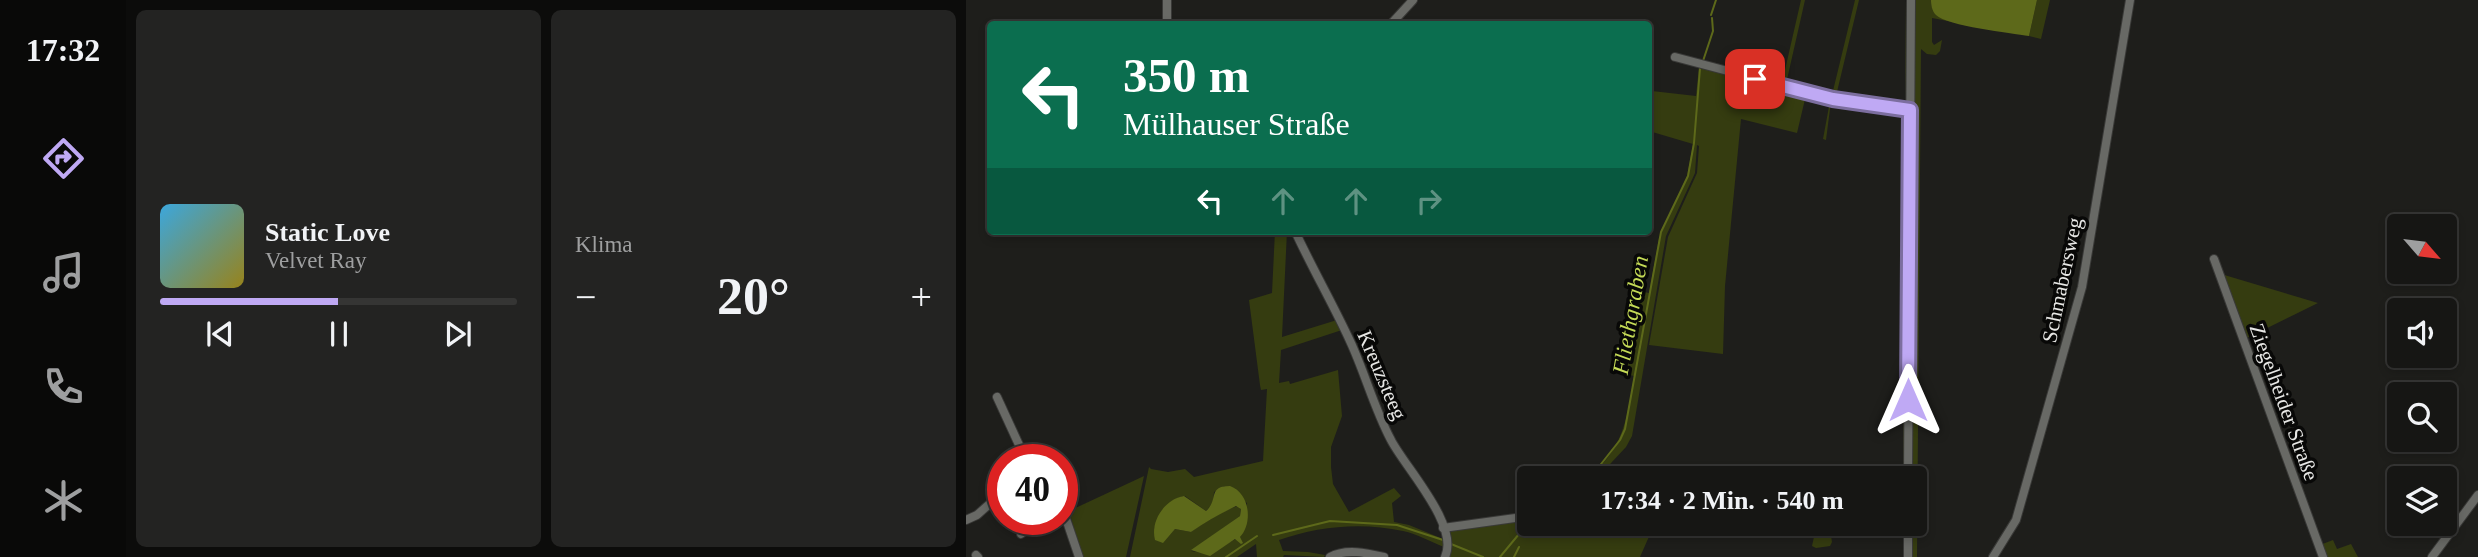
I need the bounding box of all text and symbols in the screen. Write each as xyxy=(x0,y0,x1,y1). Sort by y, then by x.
text: 17:32 xyxy=(26,32,100,68)
text: 350 m xyxy=(1123,48,1250,103)
icon: left xyxy=(1008,49,1099,140)
pin xyxy=(1725,49,1785,109)
icon: arrive xyxy=(1736,60,1774,98)
text: Mülhauser Straße xyxy=(1123,106,1350,142)
icon: directions xyxy=(39,134,88,183)
icon: left xyxy=(1191,182,1229,220)
icon: ahead xyxy=(1264,182,1302,220)
icon: ahead xyxy=(1337,182,1375,220)
icon: right xyxy=(1410,182,1448,220)
north arrow xyxy=(2387,214,2457,284)
map controls xyxy=(2387,214,2457,536)
street label: Schmabersweg xyxy=(2037,215,2087,345)
text: Static Love xyxy=(265,218,390,247)
text: Klima xyxy=(575,232,633,257)
icon: music xyxy=(39,248,88,297)
text: Velvet Ray xyxy=(265,248,367,273)
water label: Fliethgraben xyxy=(1608,254,1653,377)
text: 20° xyxy=(717,268,790,325)
text: − xyxy=(575,276,596,318)
text: + xyxy=(911,276,932,318)
button: sound xyxy=(2387,298,2457,368)
icon: previous xyxy=(201,315,239,353)
icon: pause xyxy=(320,315,358,353)
icon: next xyxy=(439,315,477,353)
street label: Ziegelheider Straße xyxy=(2245,320,2323,484)
street label: Kreuzsteeg xyxy=(1353,327,1412,424)
icon: phone xyxy=(39,362,88,411)
position arrow xyxy=(1871,363,1945,437)
button: search xyxy=(2387,382,2457,452)
speed limit sign: 40 xyxy=(987,444,1078,535)
button: layers xyxy=(2387,466,2457,536)
icon: climate xyxy=(39,476,88,525)
text: 17:34 · 2 Min. · 540 m xyxy=(1600,486,1844,515)

